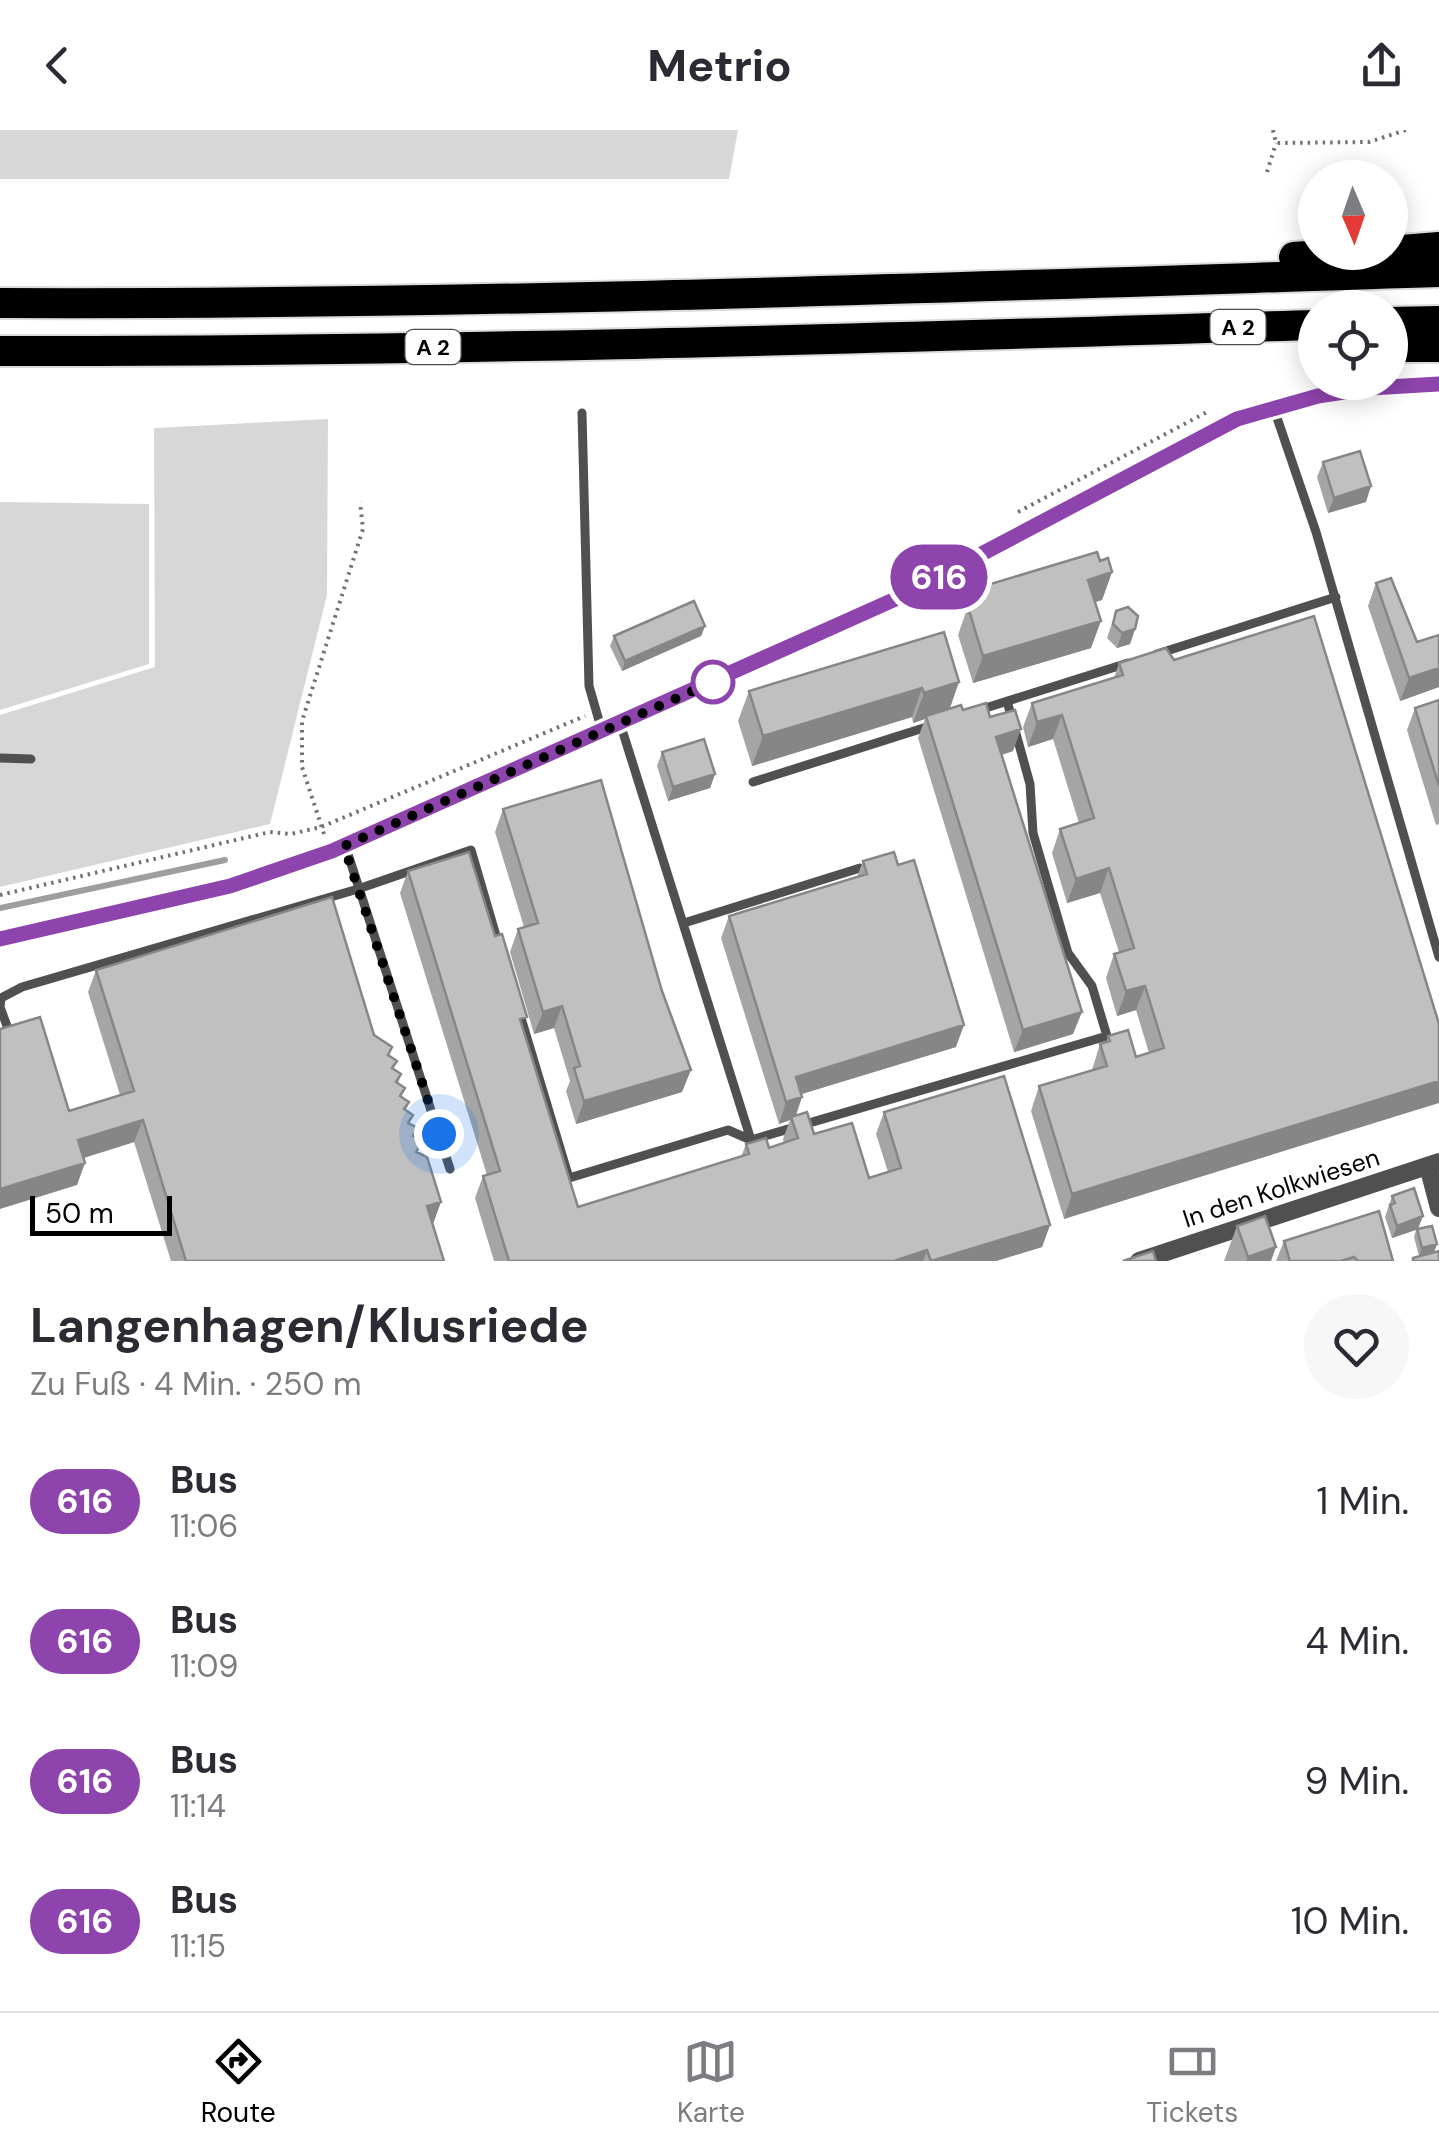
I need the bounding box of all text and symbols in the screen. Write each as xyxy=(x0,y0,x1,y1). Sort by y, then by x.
text: Metrio xyxy=(647,36,792,95)
icon: back xyxy=(30,38,85,93)
icon: share xyxy=(1354,38,1409,93)
north arrow xyxy=(1298,160,1408,270)
map controls xyxy=(1298,160,1408,400)
button: locate xyxy=(1298,290,1408,400)
road number: A 2 xyxy=(1210,310,1266,344)
road number: A 2 xyxy=(406,330,460,364)
line badge: 616 xyxy=(882,544,996,610)
text: 616 xyxy=(910,554,968,600)
unlabelled marker xyxy=(692,661,734,703)
your location xyxy=(414,1109,464,1159)
street label: In den Kolkwiesen xyxy=(1178,1141,1384,1235)
scale bar xyxy=(30,1191,172,1236)
text: 50 m xyxy=(45,1195,114,1232)
text: Langenhagen/Klusriede xyxy=(30,1294,589,1357)
button: heart xyxy=(1304,1294,1409,1399)
text: Zu Fuß · 4 Min. · 250 m xyxy=(30,1363,362,1405)
text: Bus xyxy=(170,1455,238,1505)
text: 1 Min. xyxy=(1317,1476,1409,1526)
text: 616 xyxy=(56,1478,114,1524)
text: 11:06 xyxy=(170,1505,238,1547)
text: Bus xyxy=(170,1595,238,1645)
text: 4 Min. xyxy=(1305,1616,1409,1666)
text: 616 xyxy=(56,1618,114,1664)
text: 11:09 xyxy=(170,1645,238,1687)
text: Bus xyxy=(170,1735,238,1785)
text: 9 Min. xyxy=(1305,1756,1409,1806)
text: 616 xyxy=(56,1758,114,1804)
text: 11:14 xyxy=(170,1785,226,1827)
text: Bus xyxy=(170,1875,238,1925)
text: 10 Min. xyxy=(1291,1896,1409,1946)
text: 616 xyxy=(56,1898,114,1944)
text: 11:15 xyxy=(170,1925,226,1967)
tab: Route xyxy=(201,2034,276,2131)
tab: Karte xyxy=(677,2034,745,2131)
tab: Tickets xyxy=(1146,2034,1238,2131)

